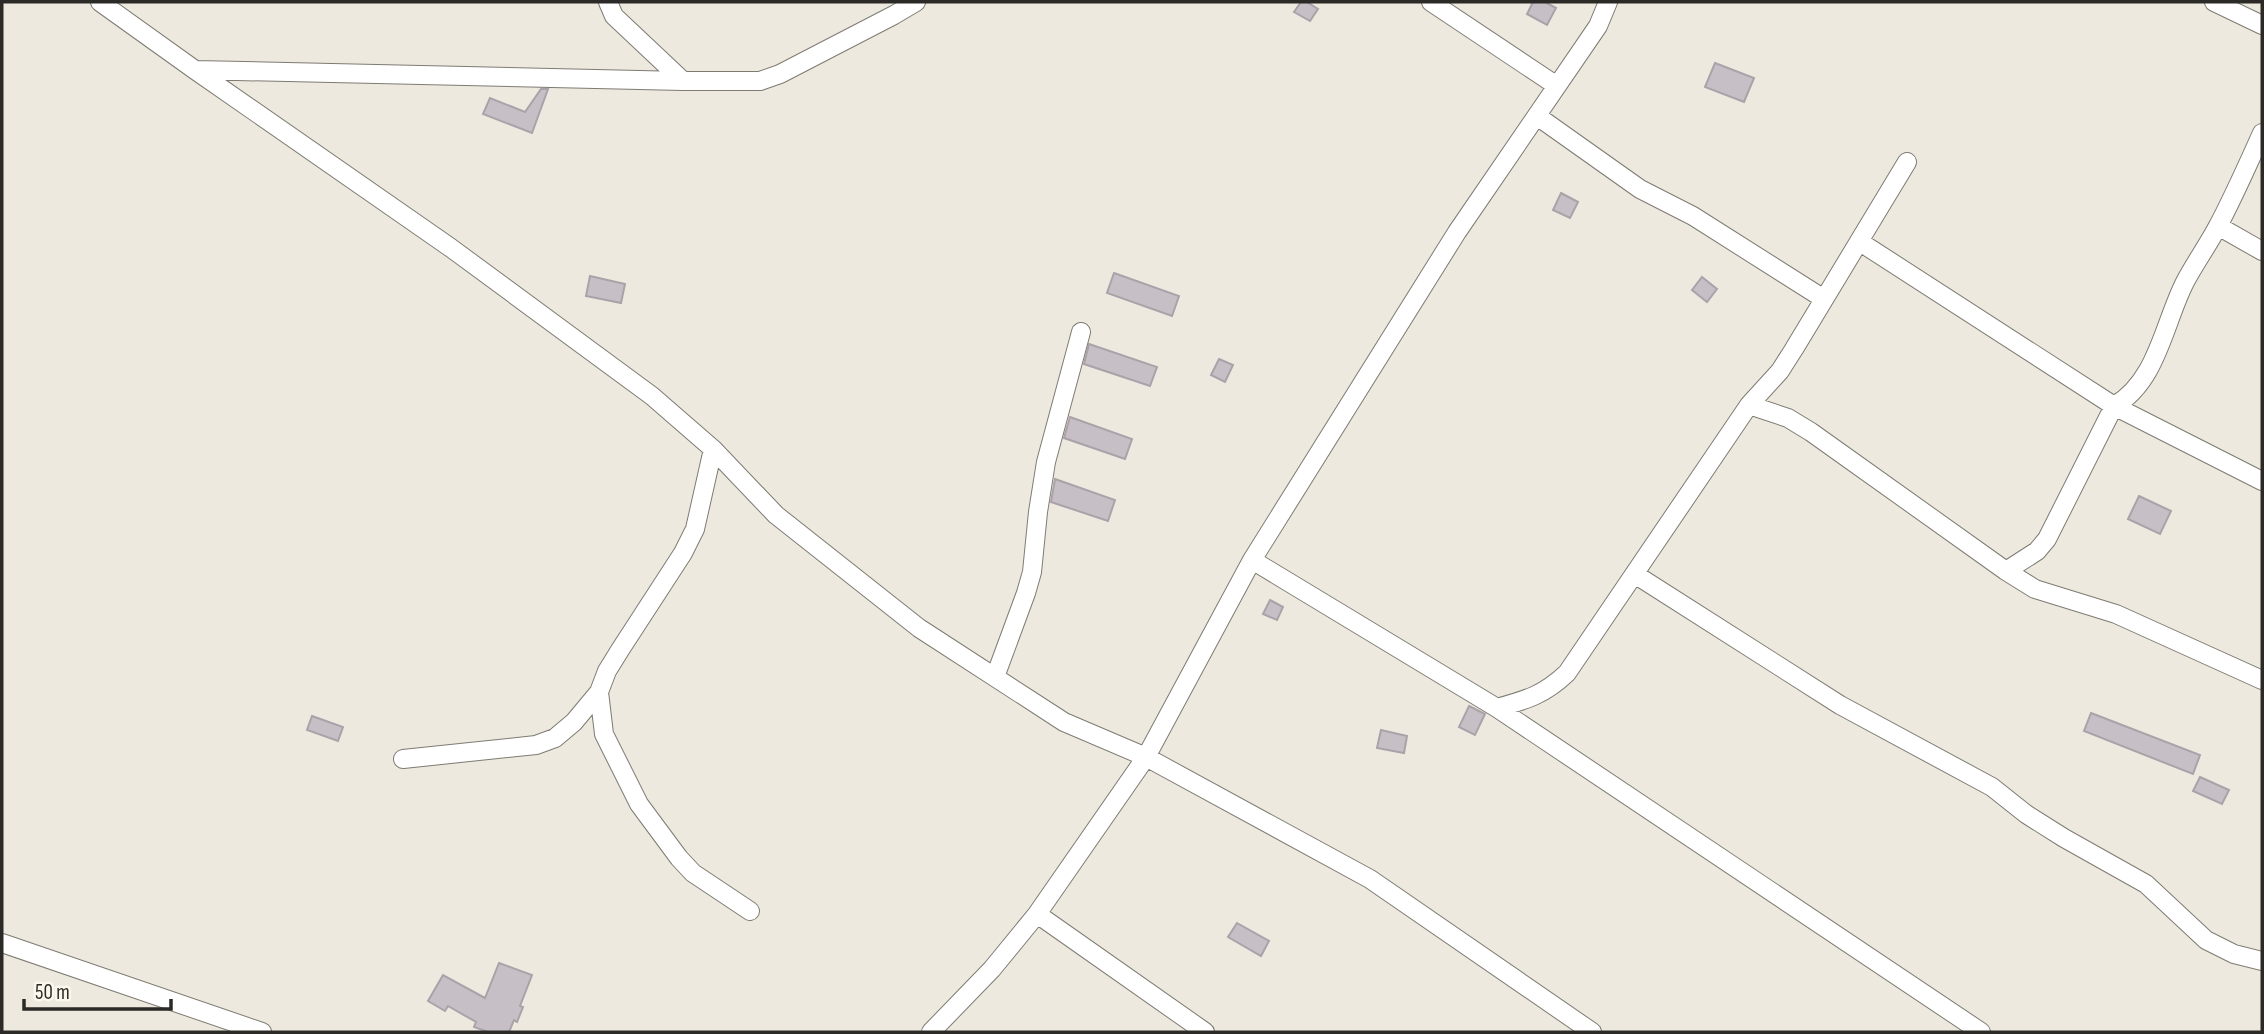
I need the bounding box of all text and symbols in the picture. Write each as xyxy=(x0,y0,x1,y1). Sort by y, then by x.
scale bar xyxy=(24,968,172,1012)
text: 50 m xyxy=(35,980,70,1005)

